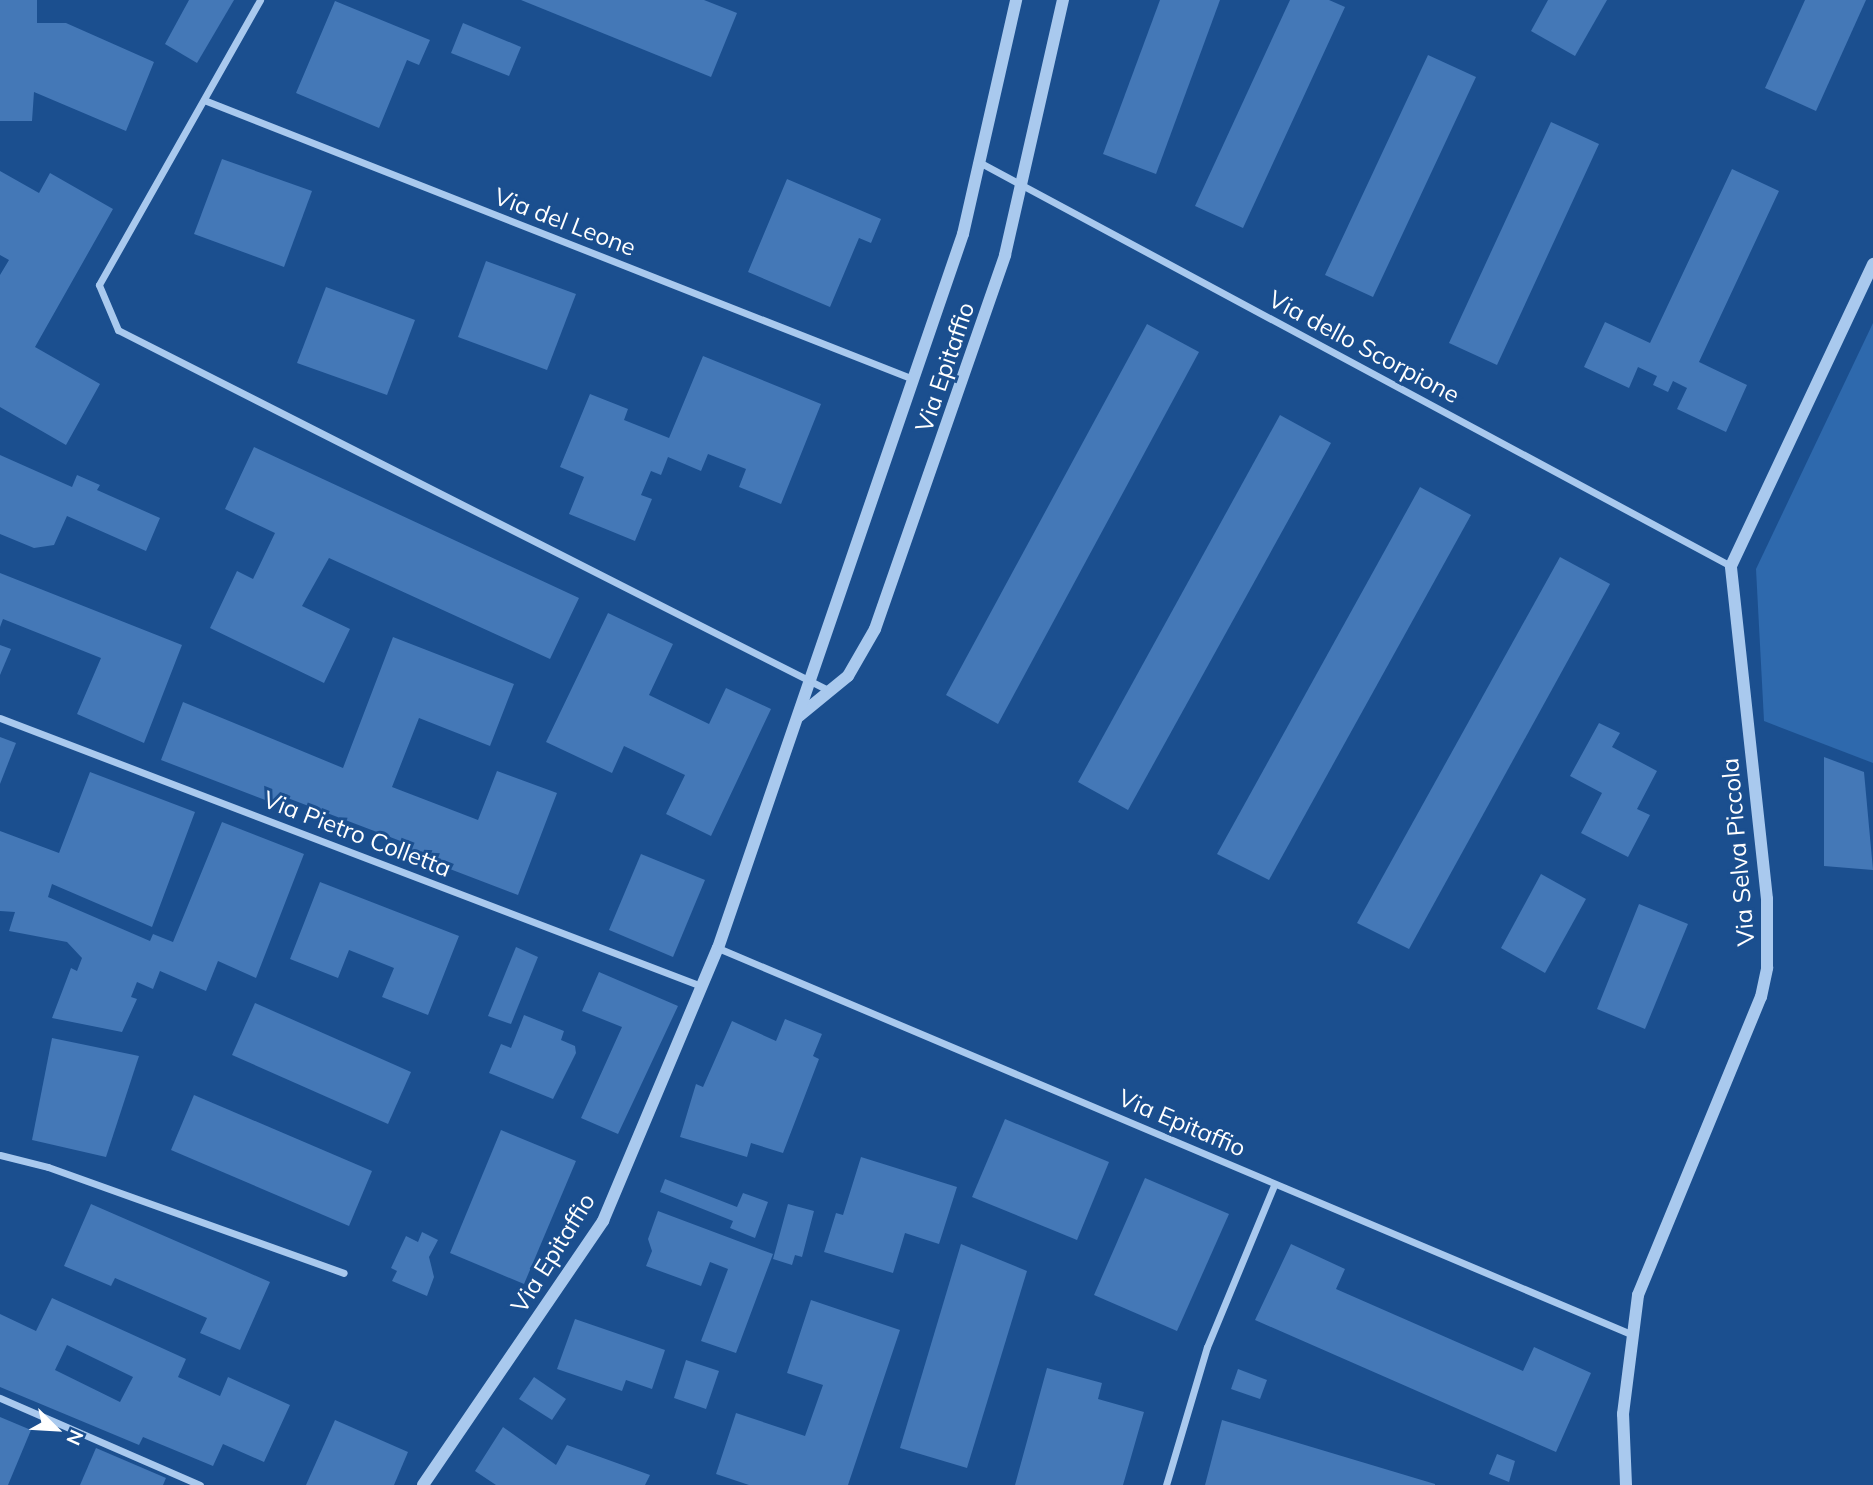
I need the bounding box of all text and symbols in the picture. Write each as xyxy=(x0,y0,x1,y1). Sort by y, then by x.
street label: Via del Leone xyxy=(490,182,640,262)
street label: Via dello Scorpione xyxy=(1264,285,1464,409)
street label: Via Epitaffio xyxy=(909,298,981,436)
street label: Via Selva Piccola xyxy=(1715,757,1761,947)
street label: Via Pietro Colletta xyxy=(259,785,455,883)
street label: Via Epitaffio xyxy=(1114,1083,1250,1163)
street label: Via Epitaffio xyxy=(505,1188,601,1318)
north arrow xyxy=(21,1394,91,1464)
text: N xyxy=(61,1426,89,1449)

